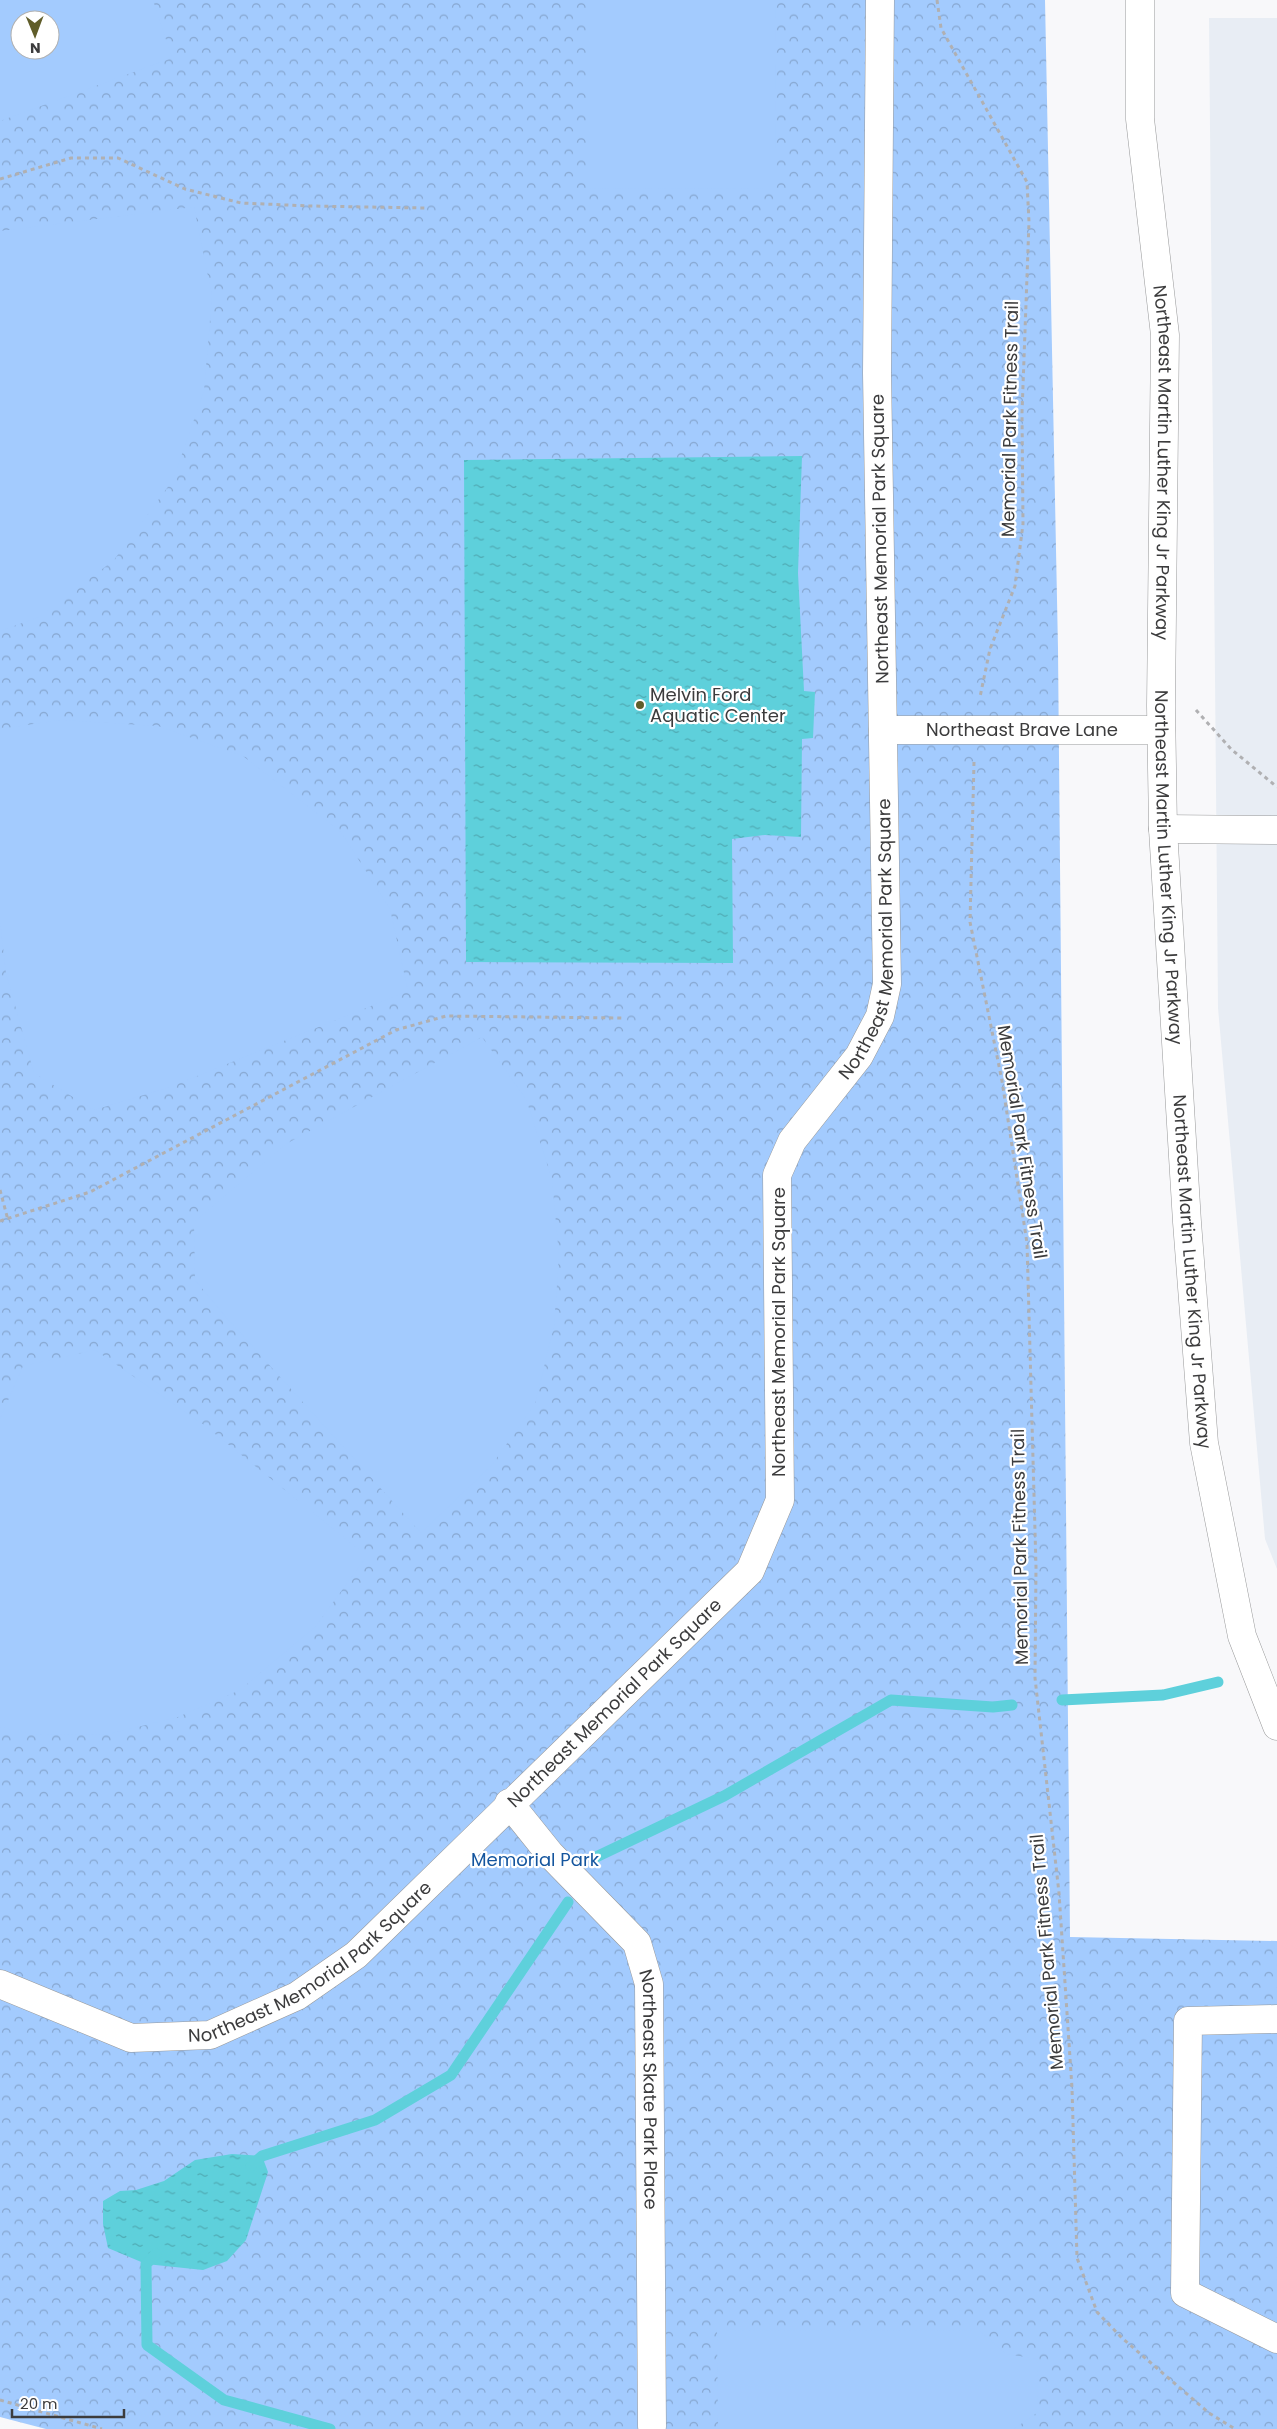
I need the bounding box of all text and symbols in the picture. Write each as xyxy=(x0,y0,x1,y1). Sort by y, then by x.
north arrow xyxy=(10,10,60,60)
text: N xyxy=(30,38,41,58)
street label: Northeast Martin Luther King Jr Parkway xyxy=(1147,284,1178,640)
street label: Memorial Park Fitness Trail xyxy=(995,301,1024,537)
street label: Northeast Memorial Park Square xyxy=(864,394,895,684)
place label: Melvin Ford Aquatic Center xyxy=(650,682,786,728)
street label: Northeast Martin Luther King Jr Parkway xyxy=(1149,690,1189,1046)
marker: Melvin Ford Aquatic Center xyxy=(634,699,646,711)
street label: Northeast Brave Lane xyxy=(926,717,1118,742)
street label: Northeast Memorial Park Square xyxy=(832,798,900,1084)
street label: Memorial Park Fitness Trail xyxy=(992,1023,1053,1261)
street label: Northeast Martin Luther King Jr Parkway xyxy=(1167,1093,1218,1451)
street label: Northeast Memorial Park Square xyxy=(766,1187,791,1477)
street label: Memorial Park Fitness Trail xyxy=(1005,1429,1034,1665)
street label: Northeast Memorial Park Square xyxy=(502,1592,727,1813)
street label: Memorial Park Fitness Trail xyxy=(1024,1833,1069,2071)
park label: Memorial Park xyxy=(471,1847,600,1872)
street label: Northeast Memorial Park Square xyxy=(188,1875,437,2048)
street label: Northeast Skate Park Place xyxy=(633,1966,664,2210)
scale bar xyxy=(12,2386,125,2418)
text: 20 m xyxy=(20,2393,58,2414)

